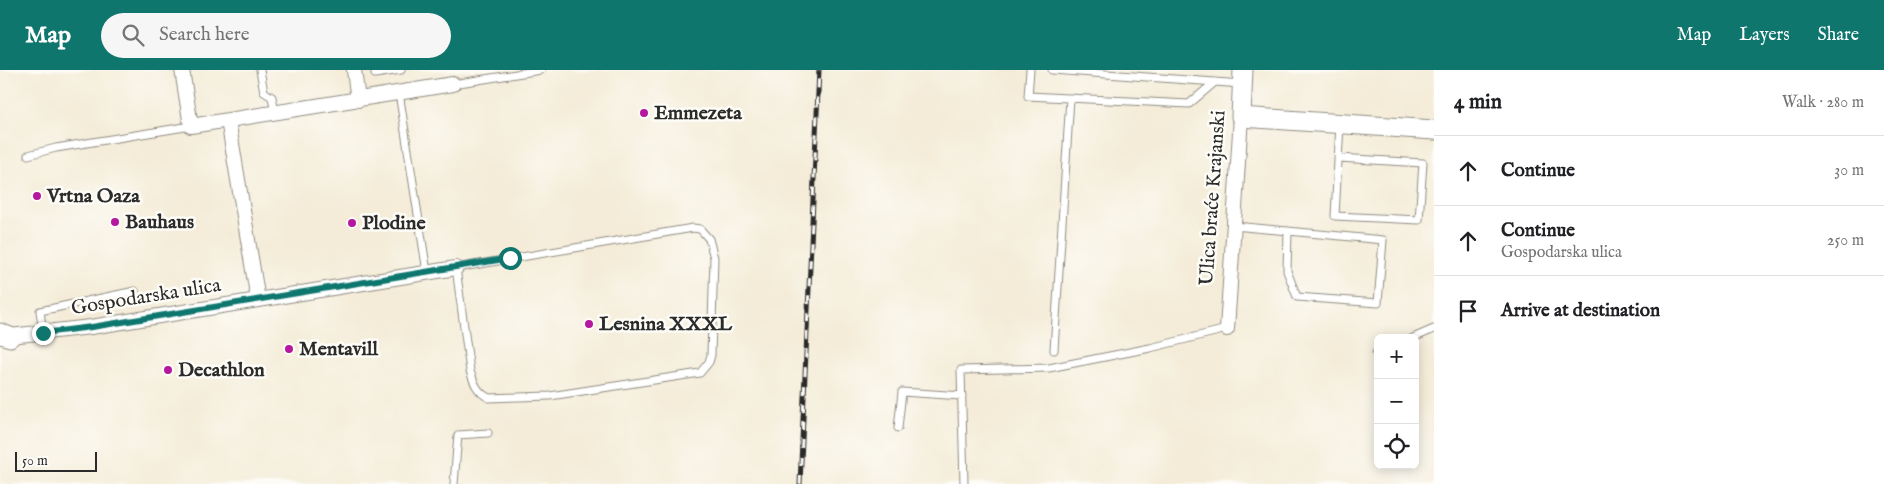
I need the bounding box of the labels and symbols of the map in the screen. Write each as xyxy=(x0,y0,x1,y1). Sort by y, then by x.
place label: Emmezeta xyxy=(654,101,742,126)
marker: Emmezeta xyxy=(638,107,650,119)
street label: Ulica braće Krajanski xyxy=(1194,109,1232,287)
place label: Vrtna Oaza xyxy=(46,184,140,209)
marker: Vrtna Oaza xyxy=(31,190,43,202)
place label: Bauhaus xyxy=(125,210,194,235)
place label: Plodine xyxy=(362,211,426,236)
marker: Bauhaus xyxy=(109,216,121,228)
marker: Plodine xyxy=(346,217,358,229)
route start xyxy=(499,247,522,270)
street label: Gospodarska ulica xyxy=(69,273,223,321)
place label: Lesnina XXXL xyxy=(599,312,733,337)
marker: Lesnina XXXL xyxy=(583,318,595,330)
route end xyxy=(32,322,55,345)
place label: Mentavill xyxy=(299,337,378,362)
marker: Mentavill xyxy=(283,343,295,355)
place label: Decathlon xyxy=(178,358,265,383)
marker: Decathlon xyxy=(162,364,174,376)
scale bar xyxy=(15,449,98,472)

